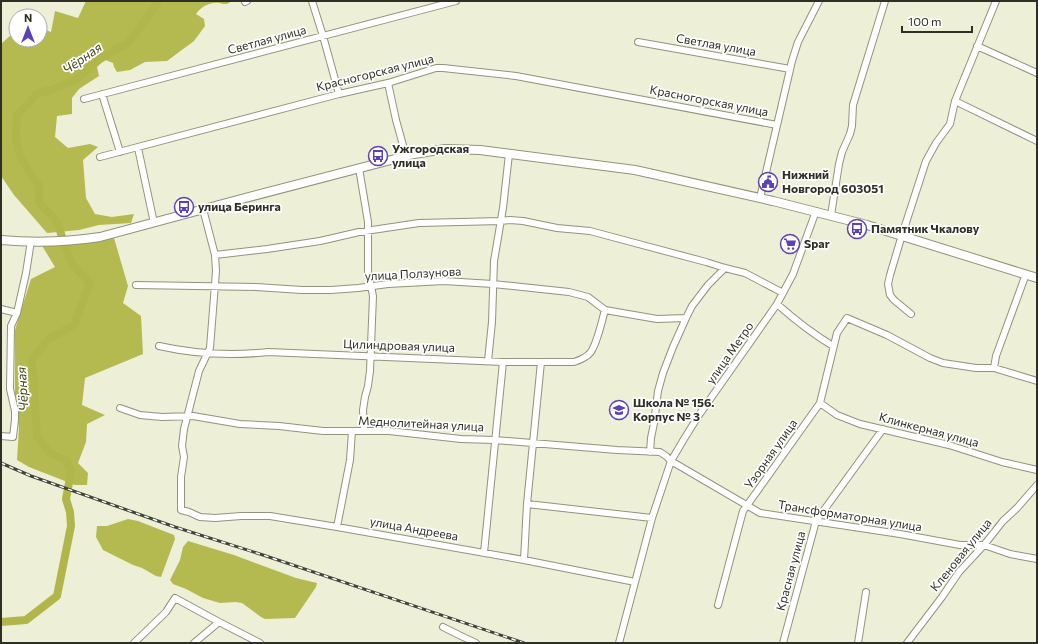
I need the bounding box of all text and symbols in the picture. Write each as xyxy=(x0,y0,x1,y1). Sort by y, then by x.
north arrow xyxy=(8,8,48,48)
scale bar xyxy=(902,8,972,34)
text: N xyxy=(24,11,32,24)
text: 100 m xyxy=(908,14,942,28)
street label: Светлая улица xyxy=(226,22,308,56)
street label: Светлая улица xyxy=(675,30,757,58)
water label: Чёрная xyxy=(59,39,105,77)
street label: Красногорская улица xyxy=(315,51,435,93)
street label: Красногорская улица xyxy=(649,82,770,118)
place label: Ужгородская улица xyxy=(392,141,469,169)
bus stop icon: Ужгородская улица xyxy=(367,145,389,167)
place label: Нижний Новгород 603051 xyxy=(782,167,884,195)
public building icon: Нижний Новгород 603051 xyxy=(757,171,779,193)
bus stop icon: улица Беринга xyxy=(173,196,195,218)
place label: улица Беринга xyxy=(198,199,281,213)
bus stop icon: Памятник Чкалову xyxy=(846,218,868,240)
place label: Памятник Чкалову xyxy=(871,221,980,235)
supermarket icon: Spar xyxy=(779,233,801,255)
place label: Spar xyxy=(804,236,830,250)
street label: улица Ползунова xyxy=(364,263,462,283)
street label: улица Метро xyxy=(703,319,756,386)
street label: Цилиндровая улица xyxy=(343,336,455,354)
water label: Чёрная xyxy=(13,366,31,412)
place label: Школа № 156. Корпус № 3 xyxy=(633,395,714,423)
school or university icon: Школа № 156. Корпус № 3 xyxy=(608,399,630,421)
street label: Клинкерная улица xyxy=(878,409,981,449)
street label: Меднолитейная улица xyxy=(358,413,484,433)
street label: Узорная улица xyxy=(741,416,799,491)
street label: Трансформаторная улица xyxy=(777,497,923,533)
street label: улица Андреева xyxy=(369,513,459,543)
street label: Кленовая улица xyxy=(927,515,994,593)
street label: Красная улица xyxy=(773,529,807,612)

